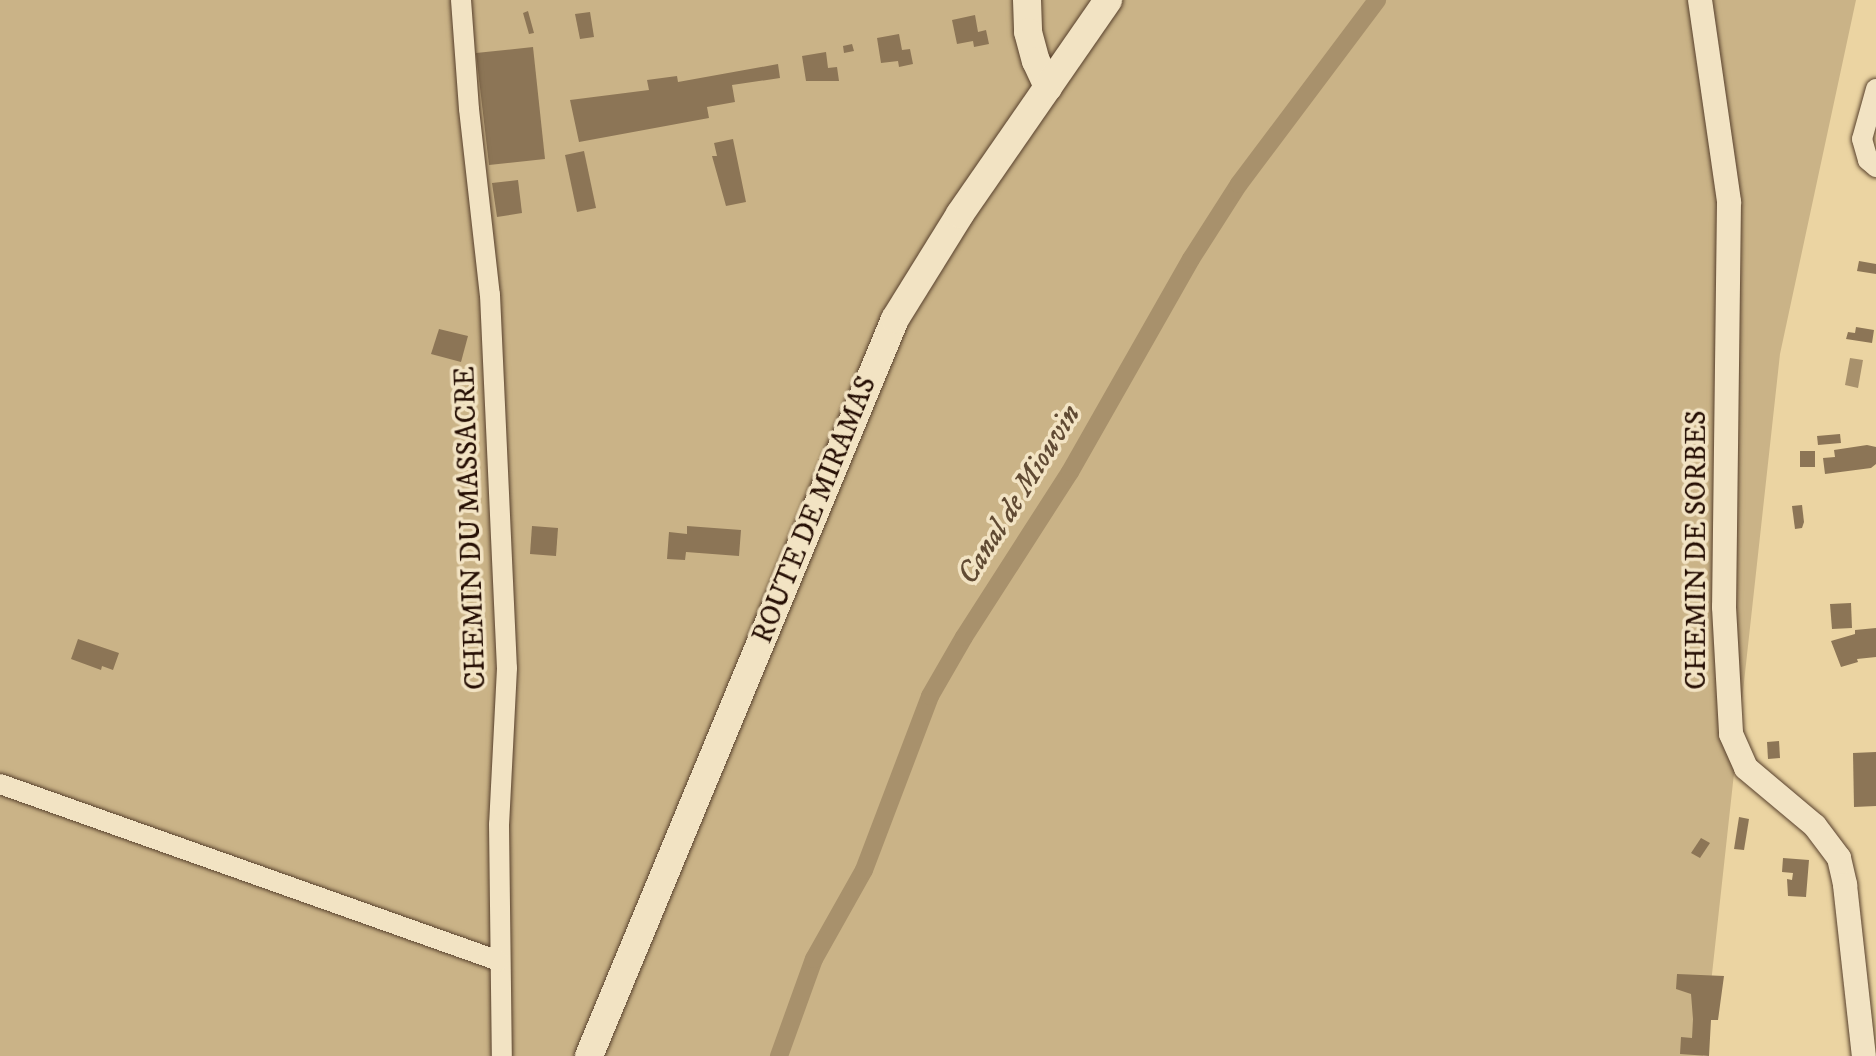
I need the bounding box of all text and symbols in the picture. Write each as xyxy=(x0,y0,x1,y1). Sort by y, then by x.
street label: CHEMIN DU MASSACRE xyxy=(449,366,493,690)
street label: ROUTE DE MIRAMAS xyxy=(746,372,884,648)
water label: Canal de Miouvin xyxy=(951,399,1089,591)
street label: CHEMIN DE SORBES xyxy=(1680,410,1714,690)

